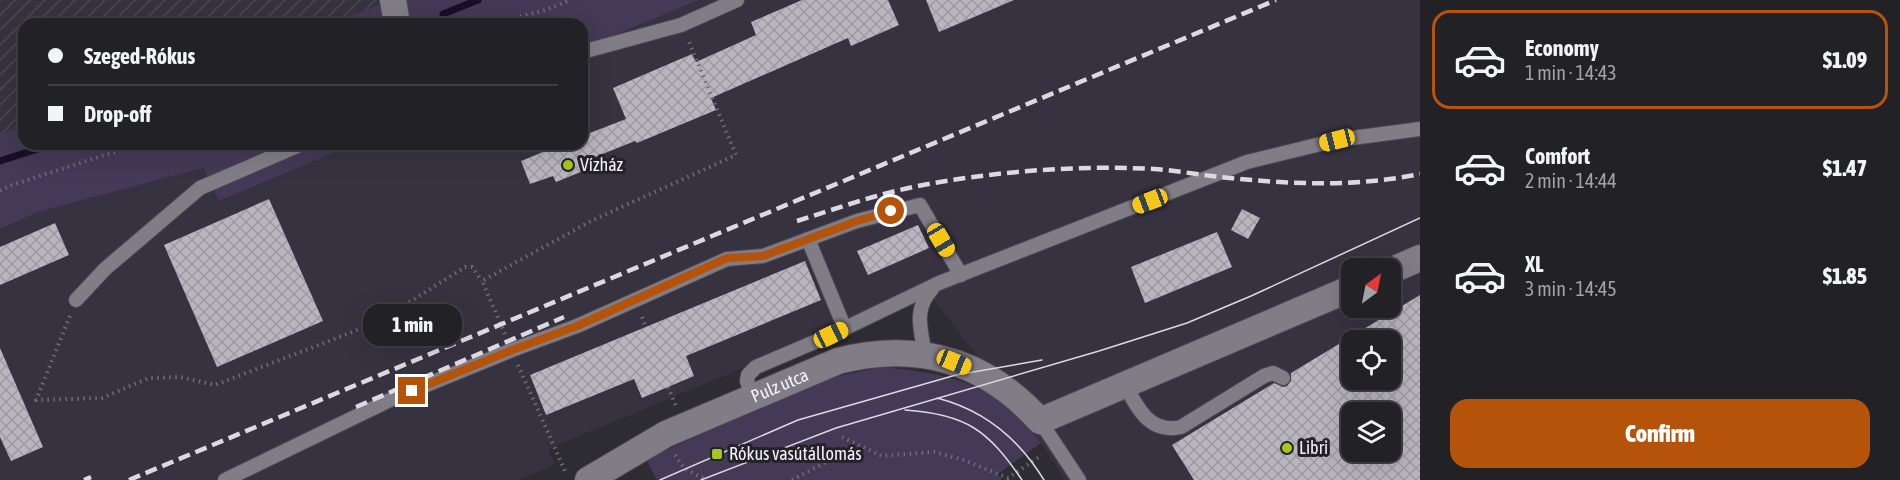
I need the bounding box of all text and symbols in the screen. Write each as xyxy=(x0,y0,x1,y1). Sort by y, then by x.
icon: car xyxy=(1453,33,1507,87)
text: Economy xyxy=(1525,35,1599,61)
text: Szeged-Rókus xyxy=(84,43,195,69)
text: $1.09 xyxy=(1823,47,1867,73)
text: 1 min · 14:43 xyxy=(1525,61,1617,84)
text: Drop-off xyxy=(84,101,151,127)
car xyxy=(1317,127,1357,153)
icon: car xyxy=(1453,141,1507,195)
text: Comfort xyxy=(1525,143,1590,169)
place label: Vízház xyxy=(580,154,624,175)
text: $1.47 xyxy=(1823,155,1867,181)
marker: Vízház xyxy=(561,158,575,172)
text: 2 min · 14:44 xyxy=(1525,169,1617,192)
car xyxy=(1130,186,1170,216)
route start xyxy=(877,197,904,224)
car xyxy=(924,220,958,260)
icon: car xyxy=(1453,249,1507,303)
text: XL xyxy=(1525,251,1543,277)
north arrow xyxy=(1341,258,1401,318)
map controls xyxy=(1341,258,1401,462)
text: $1.85 xyxy=(1823,263,1867,289)
text: 3 min · 14:45 xyxy=(1525,277,1617,300)
callout: 1 min xyxy=(362,304,462,346)
text: 1 min xyxy=(392,313,433,336)
car xyxy=(811,319,851,351)
button: locate xyxy=(1341,330,1401,390)
car xyxy=(934,347,974,377)
street label: Pulz utca xyxy=(748,364,811,407)
route end xyxy=(398,377,425,404)
button: Confirm xyxy=(1450,399,1870,468)
button: layers xyxy=(1341,402,1401,462)
place label: Libri xyxy=(1299,437,1328,458)
marker: Libri xyxy=(1280,441,1294,455)
place label: Rókus vasútállomás xyxy=(729,443,862,464)
marker: Rókus vasútállomás xyxy=(710,447,724,461)

